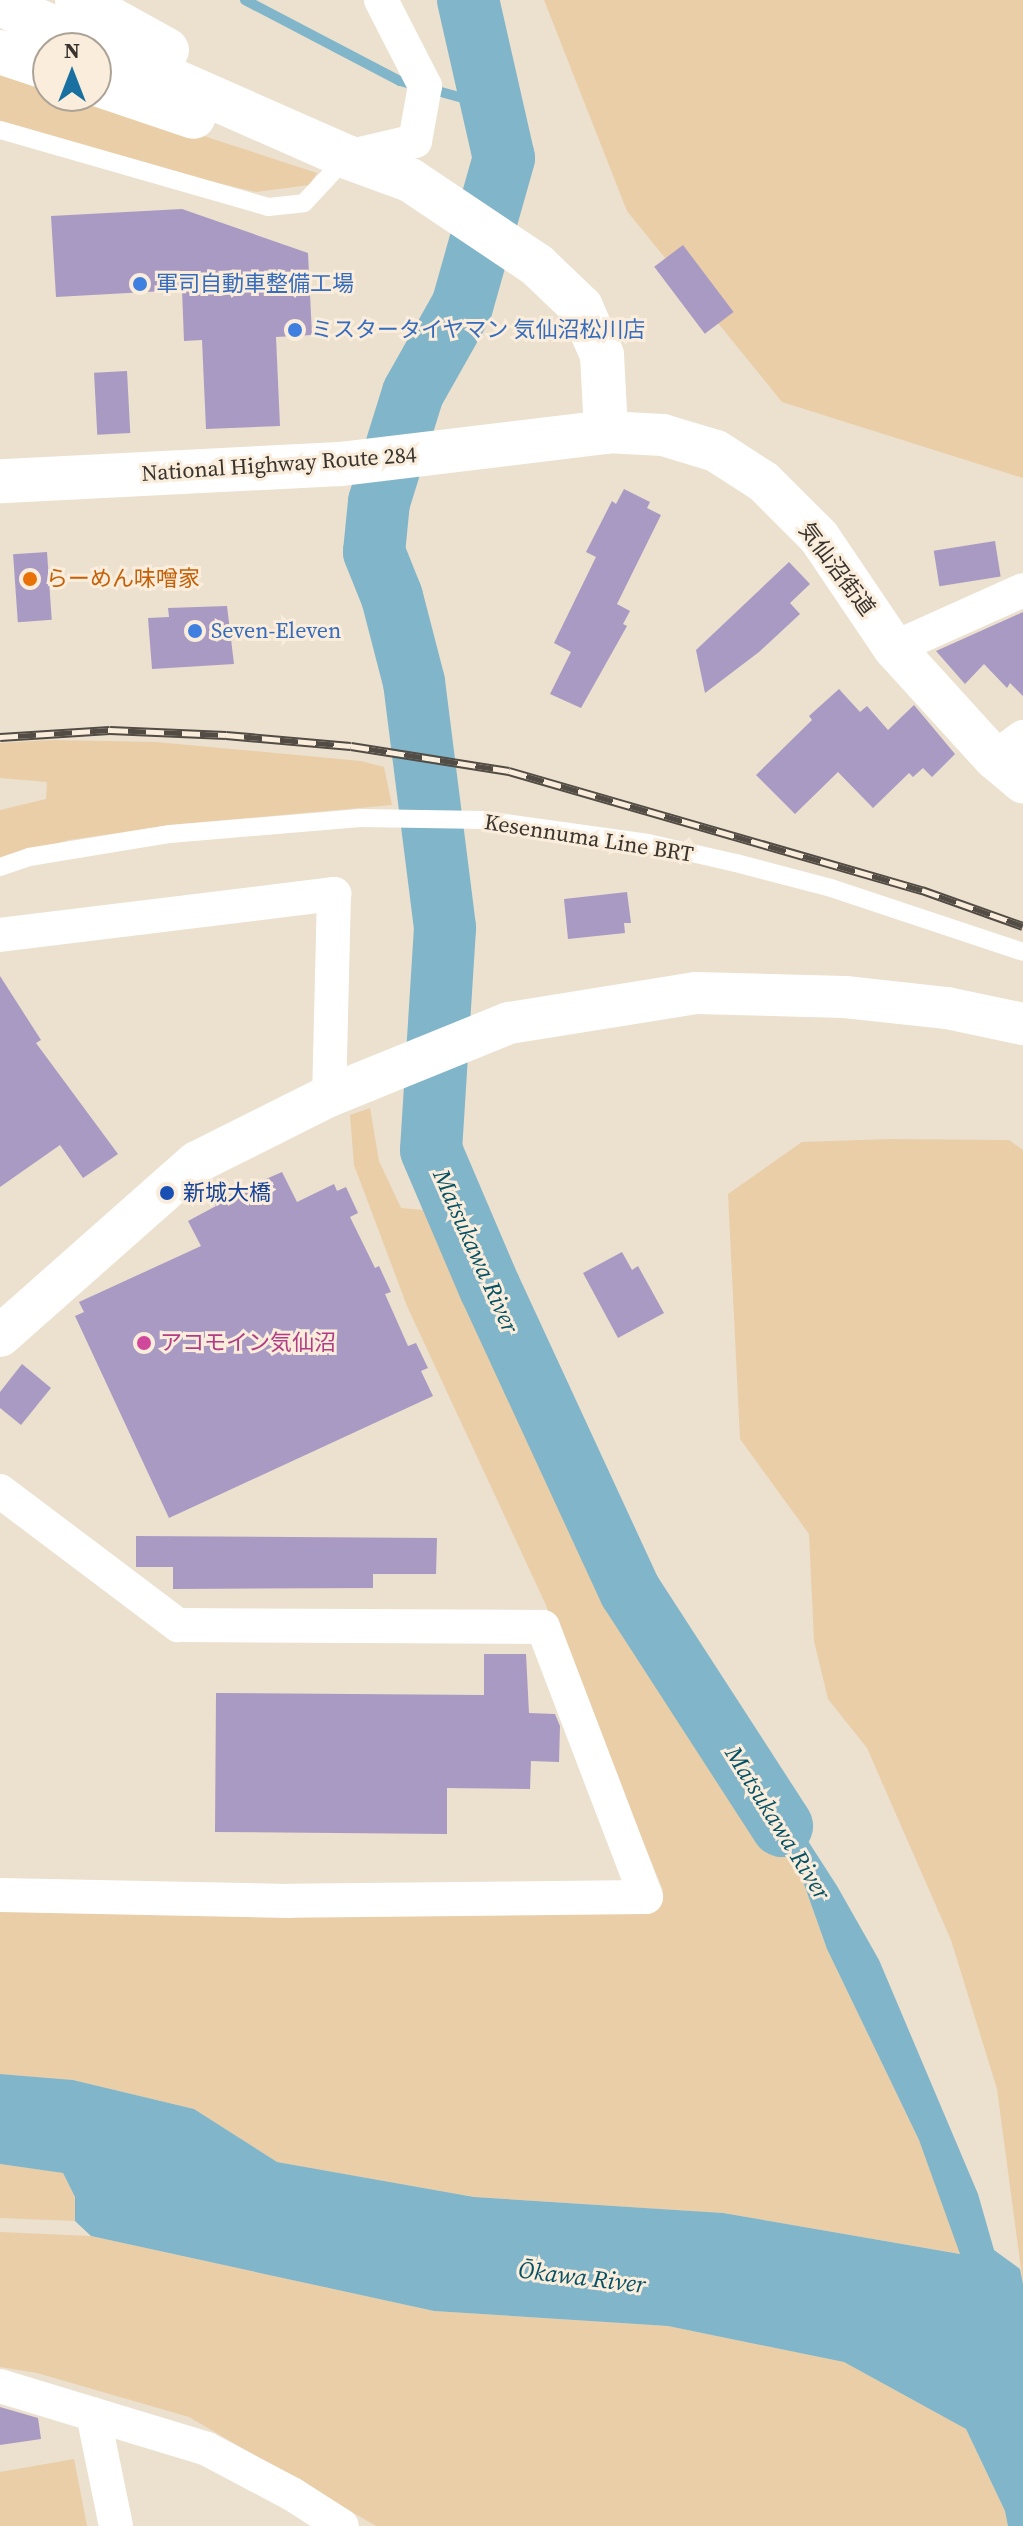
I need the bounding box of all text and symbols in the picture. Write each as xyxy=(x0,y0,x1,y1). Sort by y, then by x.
north arrow xyxy=(32,32,112,112)
text: N xyxy=(64,35,80,65)
place label: 軍司自動車整備工場 xyxy=(156,271,354,297)
marker: 軍司自動車整備工場 xyxy=(131,275,149,293)
place label: ミスタータイヤマン 気仙沼松川店 xyxy=(311,317,646,343)
marker: ミスタータイヤマン 気仙沼松川店 xyxy=(286,321,304,339)
street label: National Highway Route 284 xyxy=(140,441,418,487)
street label: 気仙沼街道 xyxy=(793,517,881,621)
place label: らーめん味噌家 xyxy=(46,566,200,592)
marker: らーめん味噌家 xyxy=(21,570,39,588)
place label: Seven-Eleven xyxy=(211,618,341,644)
marker: Seven-Eleven xyxy=(186,622,204,640)
street label: Kesennuma Line BRT xyxy=(483,808,695,868)
water label: Matsukawa River xyxy=(427,1165,525,1337)
place label: 新城大橋 xyxy=(183,1180,271,1206)
marker: 新城大橋 xyxy=(158,1184,176,1202)
place label: アコモイン気仙沼 xyxy=(160,1330,336,1356)
marker: アコモイン気仙沼 xyxy=(135,1334,153,1352)
water label: Matsukawa River xyxy=(719,1741,837,1905)
water label: Ōkawa River xyxy=(517,2255,647,2299)

